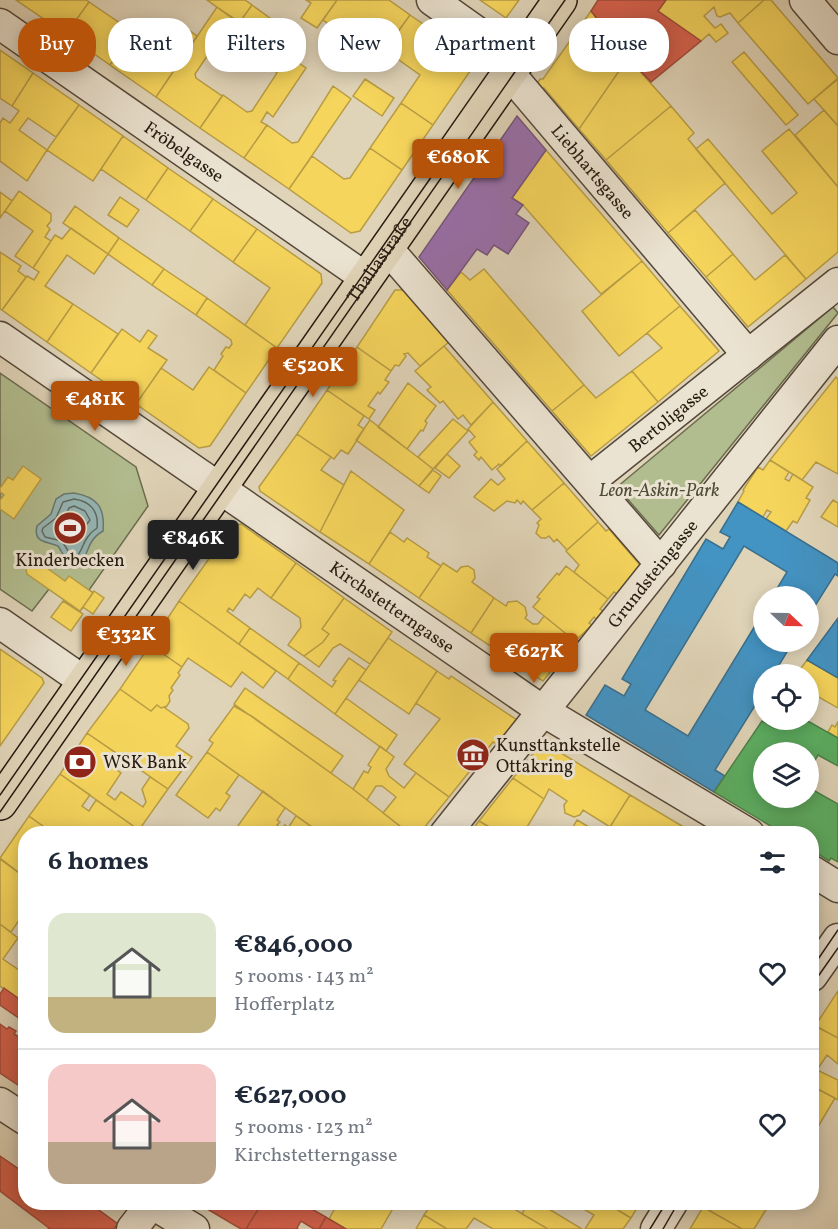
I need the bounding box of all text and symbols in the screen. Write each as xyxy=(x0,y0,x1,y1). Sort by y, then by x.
chip: Buy xyxy=(18,18,96,72)
chip: Rent xyxy=(108,18,193,72)
chip: Filters xyxy=(205,18,306,72)
chip: New xyxy=(318,18,402,72)
chip: Apartment xyxy=(414,18,557,72)
chip: House xyxy=(569,18,669,72)
street label: Fröbelgasse xyxy=(138,116,228,190)
street label: Liebhartsgasse xyxy=(544,120,639,225)
pin: €680K xyxy=(416,139,500,190)
text: €680K xyxy=(426,144,490,172)
street label: Thaliastraße xyxy=(342,212,419,308)
pin: €520K xyxy=(271,347,355,398)
text: €520K xyxy=(282,352,344,380)
street label: Bertoligasse xyxy=(624,380,714,459)
pin: €481K xyxy=(53,381,137,432)
text: €481K xyxy=(65,386,125,414)
park label: Leon-Askin-Park xyxy=(599,479,719,504)
sports icon: Kinderbecken xyxy=(52,510,88,546)
street label: Grundsteingasse xyxy=(603,515,705,634)
pin: €846K xyxy=(151,520,235,571)
text: €846K xyxy=(162,525,224,553)
place label: Kinderbecken xyxy=(15,549,125,574)
street label: Kirchstetterngasse xyxy=(323,556,459,660)
north arrow xyxy=(753,586,819,652)
map controls xyxy=(753,586,819,808)
pin: €332K xyxy=(84,616,168,667)
text: €332K xyxy=(96,621,156,649)
pin: €627K xyxy=(492,633,576,684)
text: €627K xyxy=(504,638,564,666)
button: locate xyxy=(753,664,819,730)
place label: Kunsttankstelle Ottakring xyxy=(496,734,620,780)
museum icon: Kunsttankstelle Ottakring xyxy=(455,737,491,773)
button: layers xyxy=(753,742,819,808)
bank icon: WSK Bank xyxy=(62,744,98,780)
place label: WSK Bank xyxy=(103,751,187,776)
text: 6 homes xyxy=(48,844,149,880)
icon: filters xyxy=(756,846,789,879)
text: €846,000 xyxy=(234,927,353,963)
icon: home xyxy=(96,937,168,1009)
icon: heart xyxy=(756,957,789,990)
text: 5 rooms · 143 m² xyxy=(234,963,374,991)
text: Hofferplatz xyxy=(234,991,335,1019)
text: €627,000 xyxy=(234,1078,347,1114)
icon: home xyxy=(96,1088,168,1160)
icon: heart xyxy=(756,1108,789,1141)
text: 5 rooms · 123 m² xyxy=(234,1114,373,1142)
text: Kirchstetterngasse xyxy=(234,1142,397,1170)

